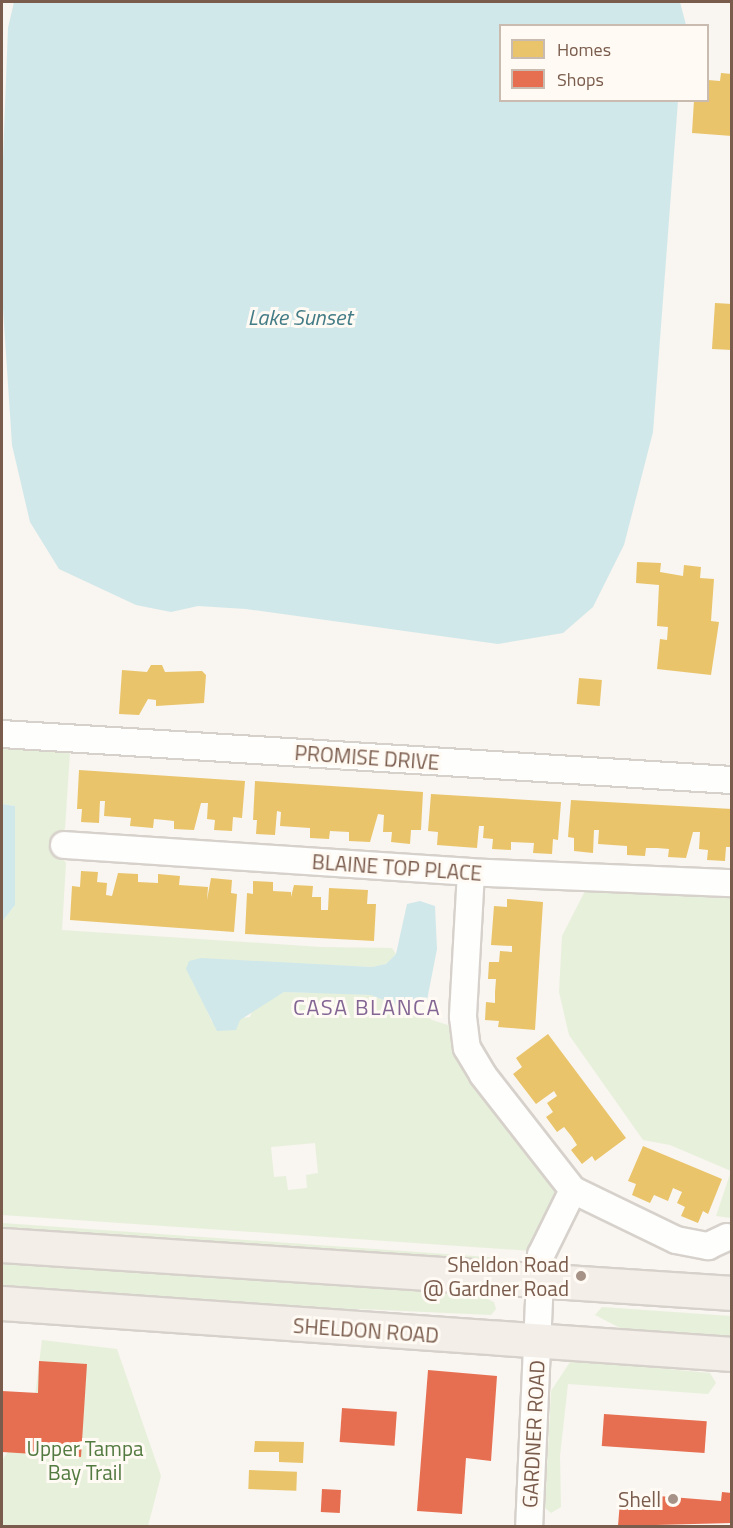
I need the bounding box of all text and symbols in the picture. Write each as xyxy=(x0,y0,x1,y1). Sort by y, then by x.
legend xyxy=(499,24,709,102)
text: Homes xyxy=(557,36,611,63)
text: Shops xyxy=(557,66,604,93)
water label: Lake Sunset xyxy=(248,305,352,331)
street label: PROMISE DRIVE xyxy=(294,739,440,775)
street label: BLAINE TOP PLACE xyxy=(311,848,483,886)
district label: CASA BLANCA xyxy=(293,995,441,1021)
place label: Sheldon Road @ Gardner Road xyxy=(423,1251,569,1301)
marker: Sheldon Road @ Gardner Road xyxy=(574,1269,588,1283)
street label: SHELDON ROAD xyxy=(292,1312,440,1348)
street label: GARDNER ROAD xyxy=(517,1359,549,1509)
park label: Upper Tampa Bay Trail xyxy=(27,1435,143,1485)
place label: Shell xyxy=(618,1486,661,1512)
marker: Shell xyxy=(666,1492,680,1506)

